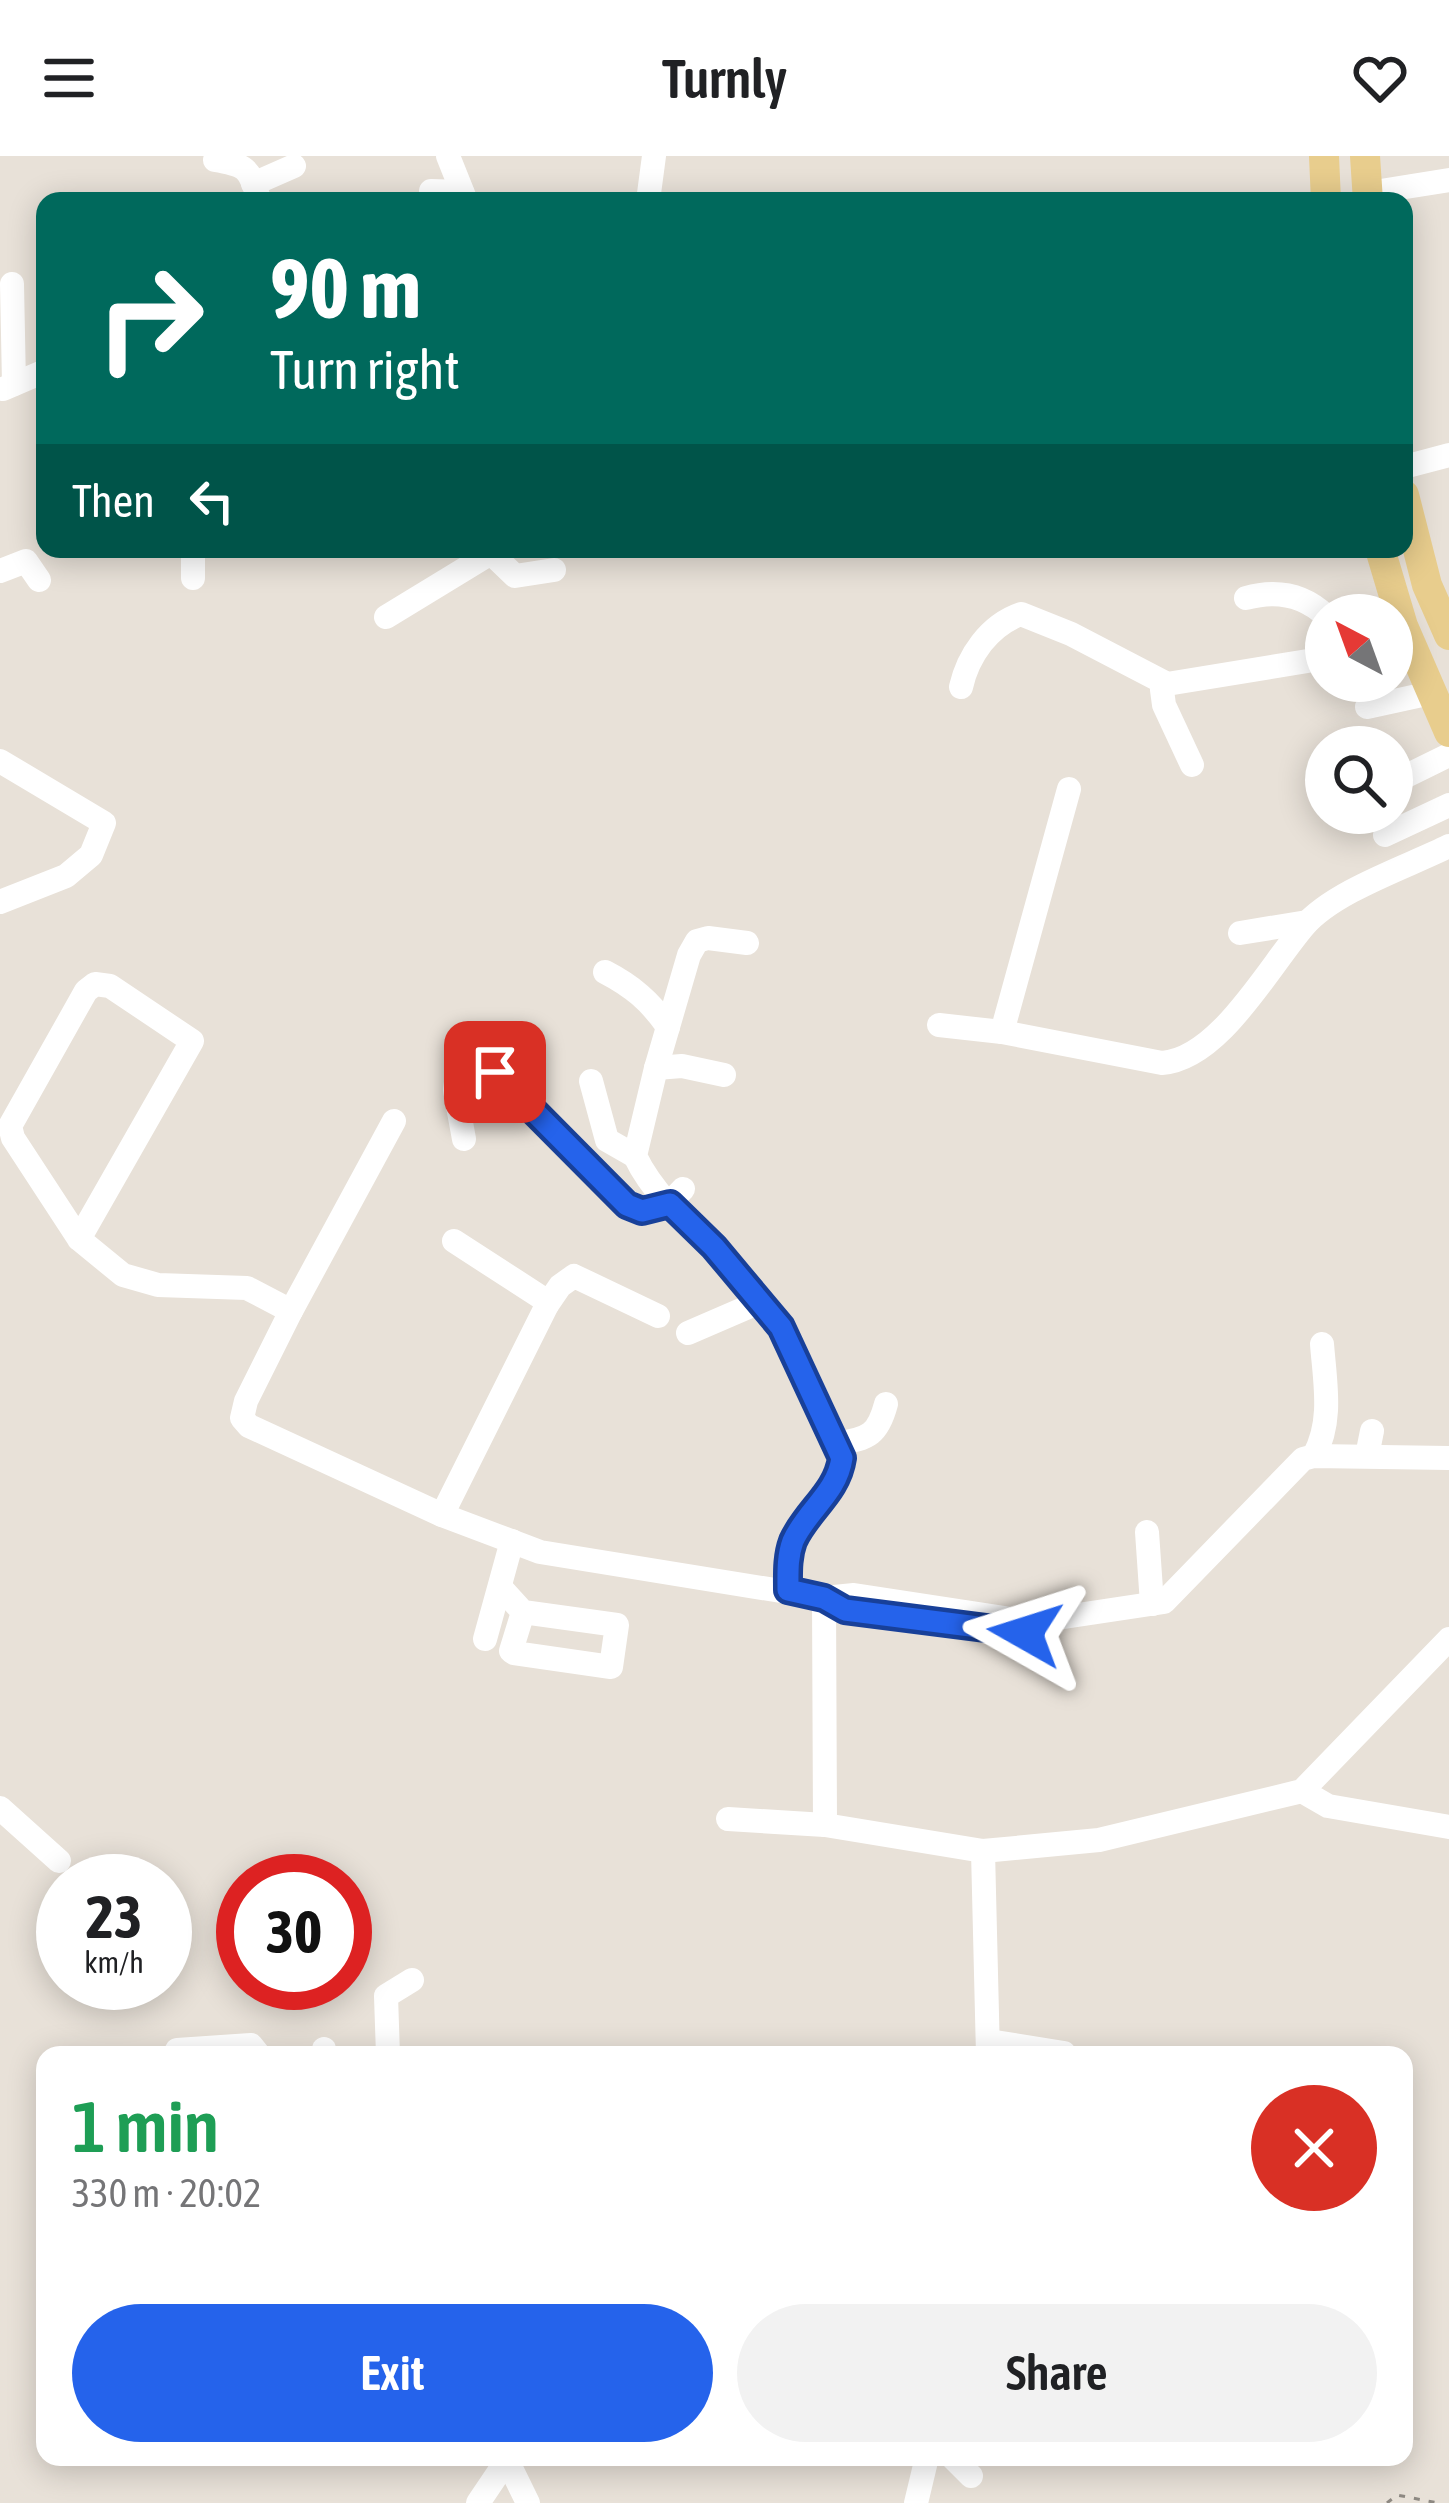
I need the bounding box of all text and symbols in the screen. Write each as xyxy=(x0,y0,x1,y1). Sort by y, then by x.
icon: menu xyxy=(36,45,102,111)
icon: heart xyxy=(1347,45,1413,111)
text: Turnly xyxy=(662,48,787,109)
icon: right xyxy=(72,240,228,396)
text: 90 m xyxy=(270,240,421,336)
text: Turn right xyxy=(270,339,460,400)
icon: left xyxy=(179,468,245,534)
text: Then xyxy=(72,475,155,527)
north arrow xyxy=(1305,594,1413,702)
map controls xyxy=(1305,594,1413,834)
button: search xyxy=(1305,726,1413,834)
pin xyxy=(444,1021,546,1123)
icon: arrive xyxy=(462,1039,528,1105)
position arrow xyxy=(962,1570,1088,1696)
speed limit sign: 30 xyxy=(216,1854,372,2010)
text: 23 xyxy=(86,1882,142,1951)
text: km/h xyxy=(84,1945,144,1979)
text: 1 min xyxy=(72,2085,219,2167)
button: close xyxy=(1251,2085,1377,2211)
text: 330 m · 20:02 xyxy=(72,2171,261,2215)
button: Exit xyxy=(72,2304,713,2442)
button: Share xyxy=(737,2304,1377,2442)

